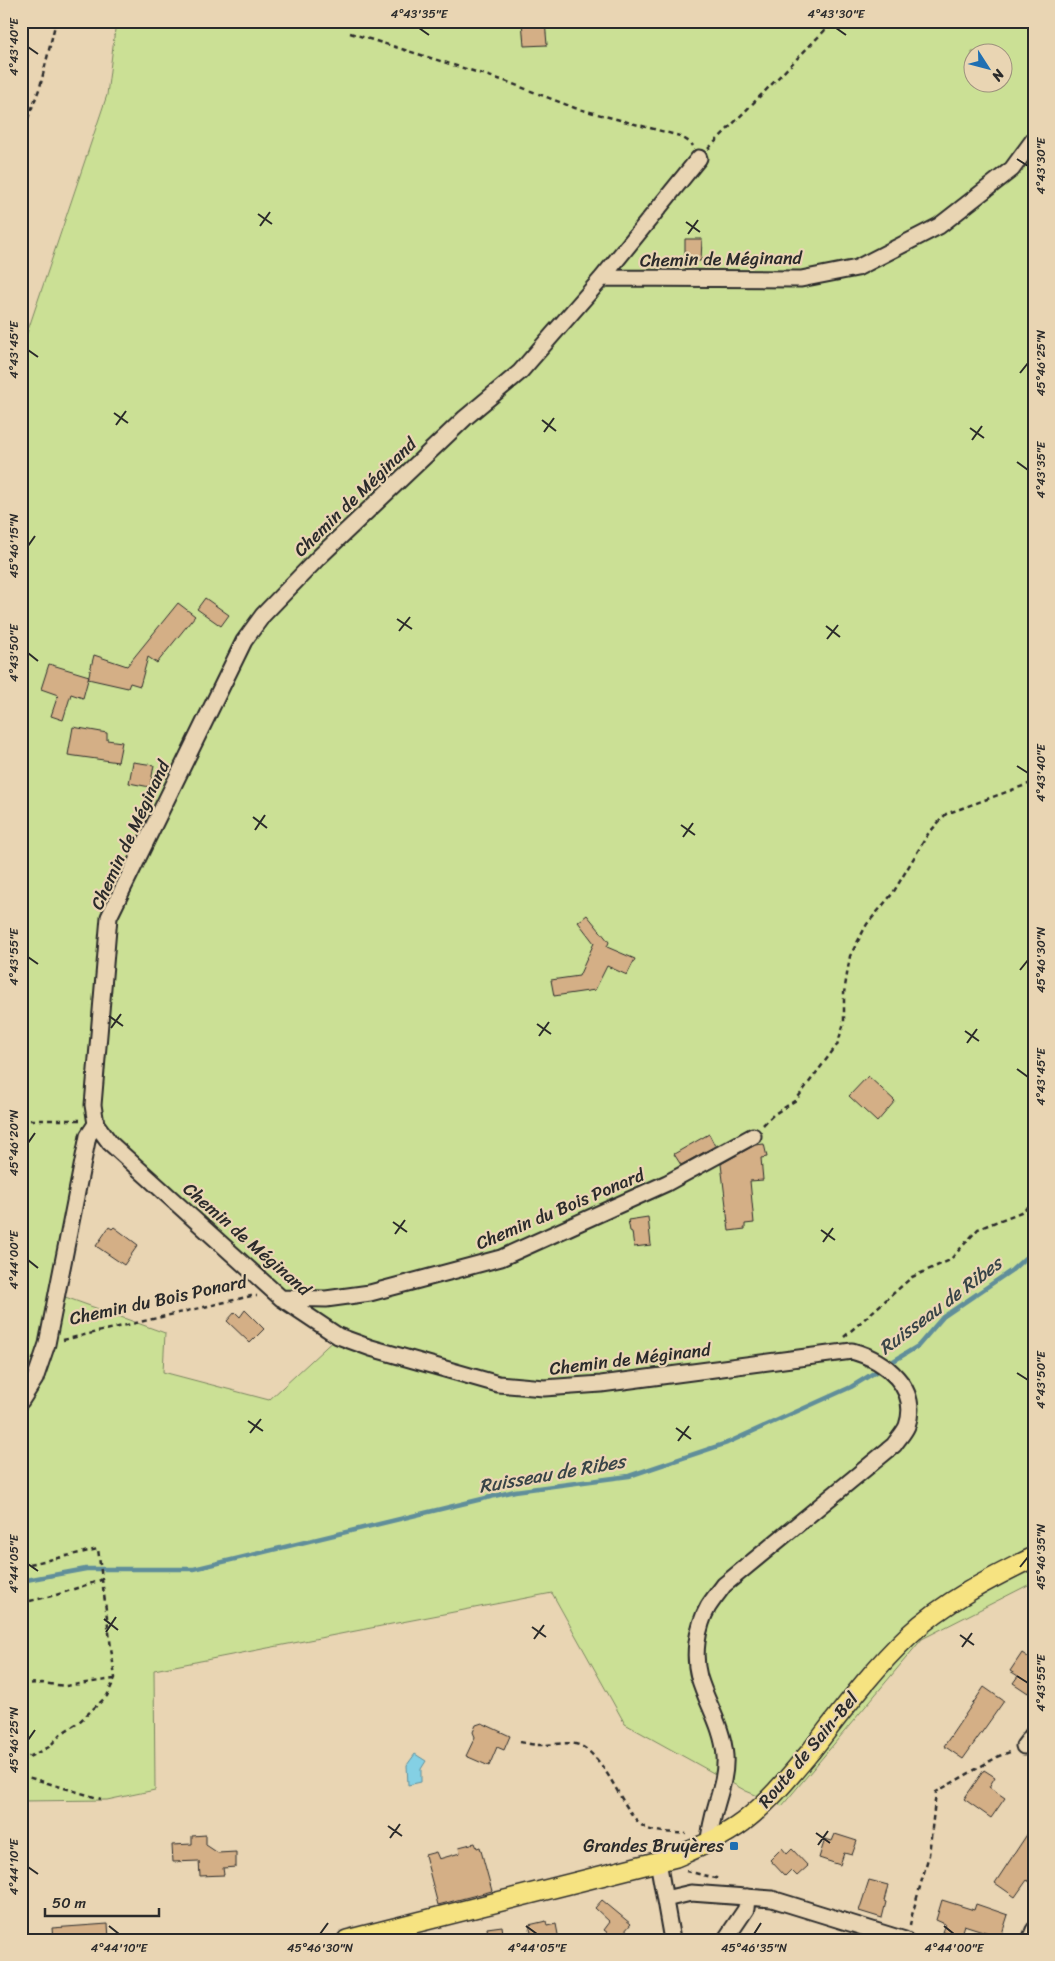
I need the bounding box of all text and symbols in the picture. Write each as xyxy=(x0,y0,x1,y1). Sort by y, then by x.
text: 4°43'35"E xyxy=(391,3,449,25)
text: 4°43'30"E xyxy=(807,3,866,25)
text: 4°43'40"E xyxy=(3,17,25,76)
north arrow xyxy=(962,42,1012,92)
text: N xyxy=(985,63,1012,87)
text: 4°43'30"E xyxy=(1030,136,1052,195)
street label: Chemin de Méginand xyxy=(640,242,804,276)
text: 4°43'45"E xyxy=(3,320,25,379)
text: 45°46'25"N xyxy=(1030,329,1052,396)
street label: Chemin de Méginand xyxy=(286,428,425,565)
text: 4°43'35"E xyxy=(1030,440,1052,498)
text: 45°46'15"N xyxy=(3,513,25,578)
text: 4°43'50"E xyxy=(3,623,25,682)
text: 4°43'40"E xyxy=(1030,743,1052,802)
street label: Chemin de Méginand xyxy=(81,753,179,915)
text: 45°46'30"N xyxy=(1030,926,1052,993)
text: 4°43'55"E xyxy=(3,927,25,986)
text: 4°43'45"E xyxy=(1030,1047,1052,1106)
text: 45°46'20"N xyxy=(3,1109,25,1176)
street label: Chemin du Bois Ponard xyxy=(471,1158,651,1259)
street label: Chemin de Méginand xyxy=(175,1174,320,1305)
text: 4°44'00"E xyxy=(3,1229,25,1289)
water label: Ruisseau de Ribes xyxy=(871,1246,1011,1363)
street label: Chemin du Bois Ponard xyxy=(66,1265,251,1334)
street label: Chemin de Méginand xyxy=(548,1333,714,1385)
text: 4°43'50"E xyxy=(1030,1350,1052,1409)
water label: Ruisseau de Ribes xyxy=(476,1444,630,1503)
text: 45°46'35"N xyxy=(1030,1523,1052,1590)
text: 4°44'05"E xyxy=(3,1533,25,1593)
text: 4°43'55"E xyxy=(1030,1653,1052,1712)
street label: Route de Sain-Bel xyxy=(750,1684,867,1815)
text: 45°46'25"N xyxy=(3,1706,25,1773)
place label: Grandes Bruyères xyxy=(583,1830,725,1862)
text: 4°44'10"E xyxy=(3,1837,25,1895)
marker: Grandes Bruyères xyxy=(728,1840,740,1852)
scale bar xyxy=(45,1886,159,1918)
text: 50 m xyxy=(52,1890,87,1916)
text: 4°44'10"E xyxy=(91,1937,149,1959)
text: 45°46'30"N xyxy=(287,1937,354,1959)
text: 4°44'05"E xyxy=(508,1937,568,1959)
text: 45°46'35"N xyxy=(721,1937,788,1959)
text: 4°44'00"E xyxy=(925,1937,985,1959)

